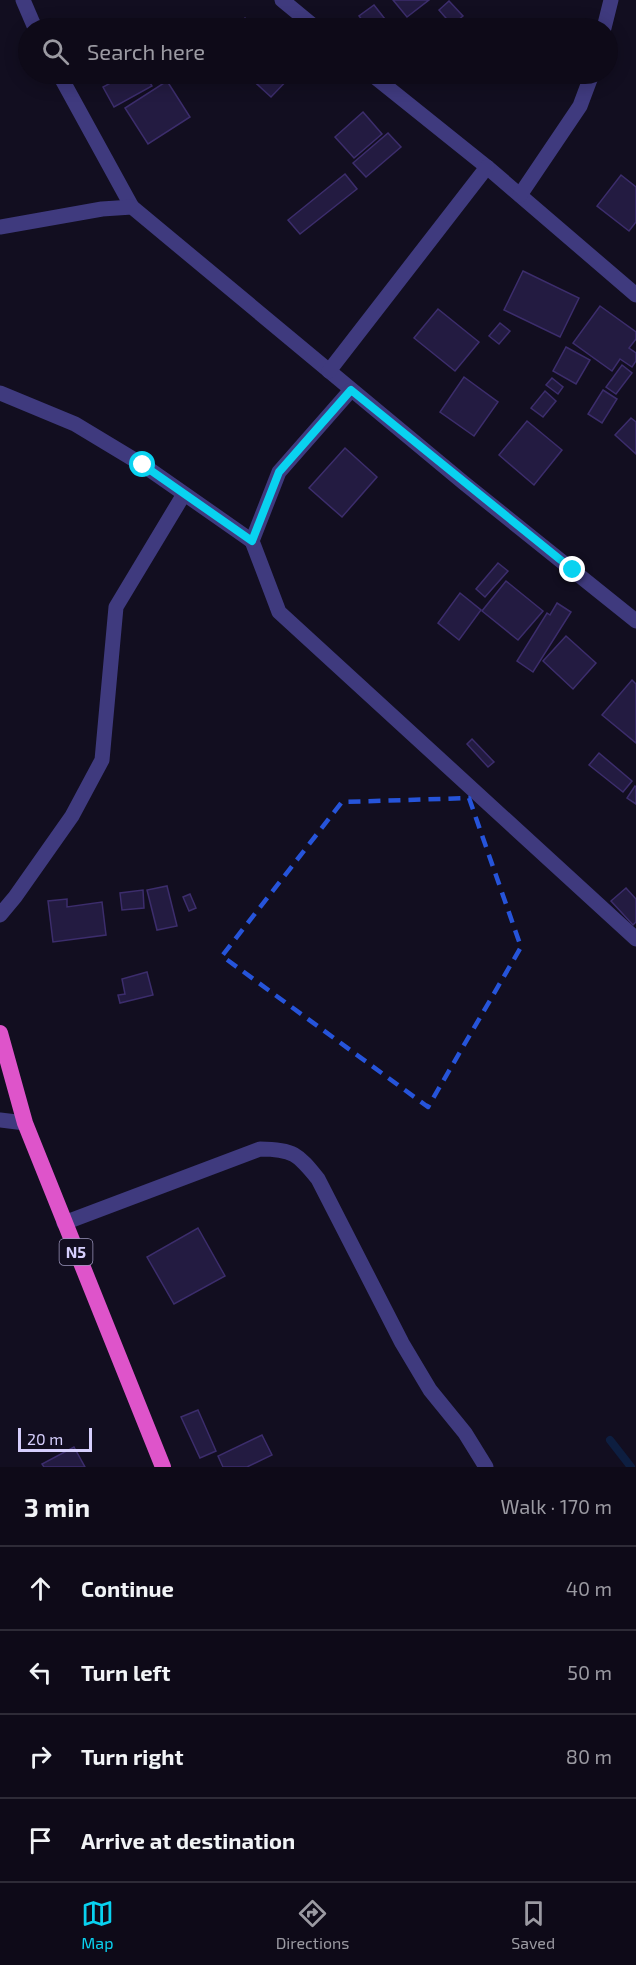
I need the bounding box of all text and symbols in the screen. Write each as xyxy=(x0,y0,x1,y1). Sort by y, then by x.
search box xyxy=(18,18,618,84)
icon: search xyxy=(39,35,72,68)
text: Search here xyxy=(87,38,205,64)
route start xyxy=(129,451,155,477)
route end xyxy=(559,556,585,582)
road number: N5 xyxy=(60,1239,92,1265)
scale bar xyxy=(18,1425,92,1452)
text: 20 m xyxy=(27,1429,63,1448)
text: 3 min xyxy=(24,1491,90,1522)
text: Walk · 170 m xyxy=(501,1494,612,1518)
icon: ahead xyxy=(24,1572,57,1605)
text: Continue xyxy=(81,1575,174,1601)
text: 40 m xyxy=(566,1576,612,1600)
icon: left xyxy=(24,1656,57,1689)
text: Turn left xyxy=(81,1659,170,1685)
text: 50 m xyxy=(567,1660,612,1684)
icon: right xyxy=(24,1740,57,1773)
text: Turn right xyxy=(81,1743,183,1769)
text: 80 m xyxy=(566,1744,612,1768)
icon: arrive xyxy=(24,1824,57,1857)
text: Arrive at destination xyxy=(81,1827,295,1853)
tab: Map xyxy=(81,1897,114,1952)
tab: Directions xyxy=(276,1897,349,1952)
tab: Saved xyxy=(511,1897,555,1952)

